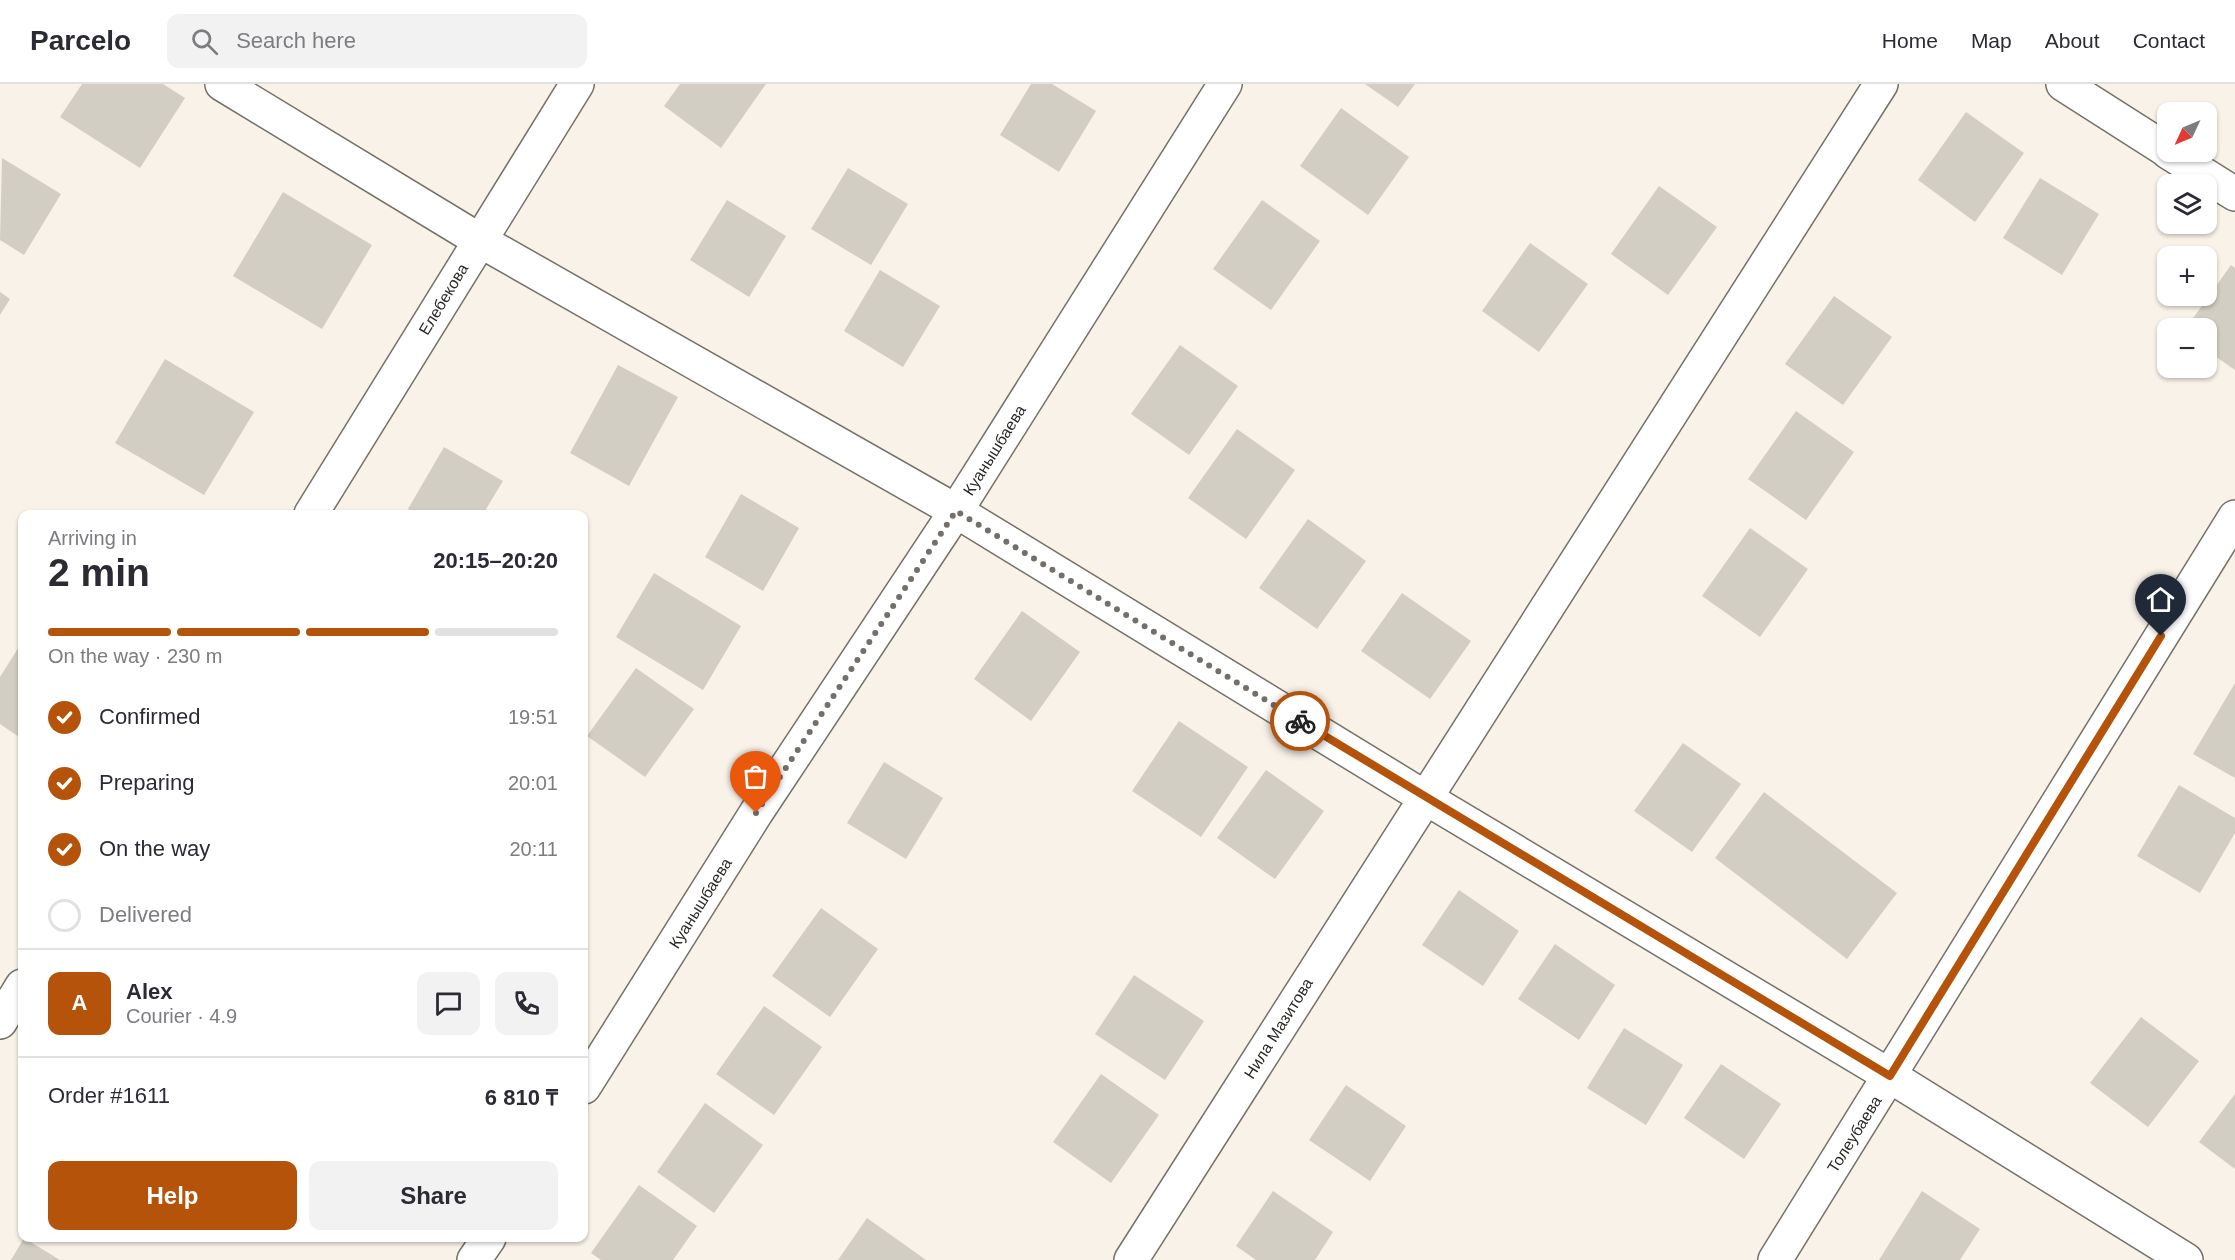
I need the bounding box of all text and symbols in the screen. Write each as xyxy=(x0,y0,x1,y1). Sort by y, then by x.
search box xyxy=(167,14,587,68)
text: Parcelo xyxy=(30,25,131,56)
icon: search xyxy=(188,25,221,58)
text: Search here xyxy=(236,28,356,53)
text: Home xyxy=(1882,29,1938,52)
text: Map xyxy=(1971,29,2012,52)
text: About xyxy=(2045,29,2100,52)
text: Contact xyxy=(2133,29,2205,52)
north arrow xyxy=(2157,102,2217,162)
map controls xyxy=(2157,102,2217,378)
button: layers xyxy=(2157,174,2217,234)
button: + xyxy=(2157,246,2217,306)
street label: Елебекова xyxy=(416,261,471,338)
button: − xyxy=(2157,318,2217,378)
street label: Куанышбаева xyxy=(960,402,1029,498)
text: Arriving in xyxy=(48,527,137,549)
text: 20:15–20:20 xyxy=(433,548,558,573)
text: 2 min xyxy=(48,551,150,594)
pin xyxy=(2135,574,2186,636)
icon: home xyxy=(2144,583,2177,616)
text: On the way · 230 m xyxy=(48,645,223,667)
courier xyxy=(1270,691,1330,751)
icon: check xyxy=(48,701,81,734)
text: Confirmed xyxy=(99,704,200,729)
icon: bike xyxy=(1284,705,1317,738)
text: 19:51 xyxy=(508,706,558,728)
pin xyxy=(730,751,781,813)
icon: bag xyxy=(739,760,772,793)
icon: check xyxy=(48,767,81,800)
text: Preparing xyxy=(99,770,194,795)
text: 20:01 xyxy=(508,772,558,794)
icon: check xyxy=(48,833,81,866)
text: On the way xyxy=(99,836,210,861)
text: 20:11 xyxy=(509,838,558,860)
street label: Куанышбаева xyxy=(666,855,735,951)
text: Delivered xyxy=(99,902,192,927)
button: chat xyxy=(417,972,480,1035)
button: phone xyxy=(495,972,558,1035)
street label: Нила Мазитова xyxy=(1241,975,1316,1082)
text: Alex xyxy=(126,979,172,1004)
text: A xyxy=(72,990,87,1015)
text: Courier · 4.9 xyxy=(126,1005,237,1027)
text: Order #1611 xyxy=(48,1083,170,1108)
text: 6 810 ₸ xyxy=(485,1085,558,1110)
street label: Толеубаева xyxy=(1824,1093,1885,1176)
button: Help xyxy=(48,1161,297,1230)
button: Share xyxy=(309,1161,558,1230)

